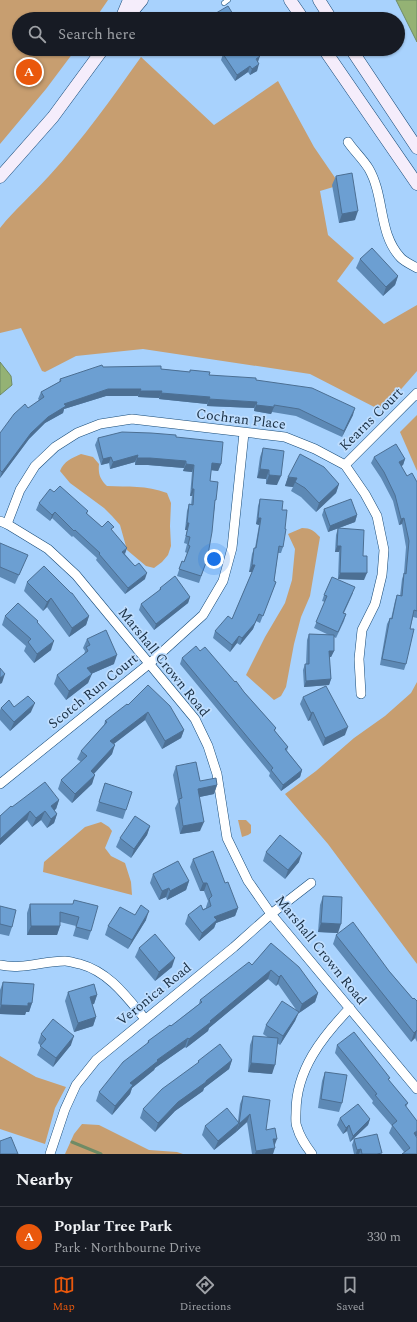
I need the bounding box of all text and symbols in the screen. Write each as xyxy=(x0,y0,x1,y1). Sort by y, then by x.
search box xyxy=(12,12,405,56)
icon: search xyxy=(26,23,48,45)
text: Search here xyxy=(58,23,136,46)
pin: A xyxy=(16,57,42,87)
street label: Kearns Court xyxy=(334,382,408,456)
street label: Cochran Place xyxy=(195,403,287,435)
your location xyxy=(204,549,224,569)
street label: Marshall Crown Road xyxy=(113,603,215,721)
street label: Scotch Run Court xyxy=(44,648,142,734)
street label: Marshall Crown Road xyxy=(270,891,372,1009)
street label: Veronica Road xyxy=(112,957,196,1031)
text: Nearby xyxy=(16,1167,72,1193)
text: Poplar Tree Park xyxy=(54,1215,172,1238)
text: A xyxy=(24,1227,34,1247)
text: 330 m xyxy=(367,1227,401,1247)
text: Park · Northbourne Drive xyxy=(54,1238,201,1258)
tab: Map xyxy=(53,1274,75,1315)
tab: Directions xyxy=(180,1274,231,1315)
tab: Saved xyxy=(336,1274,364,1315)

